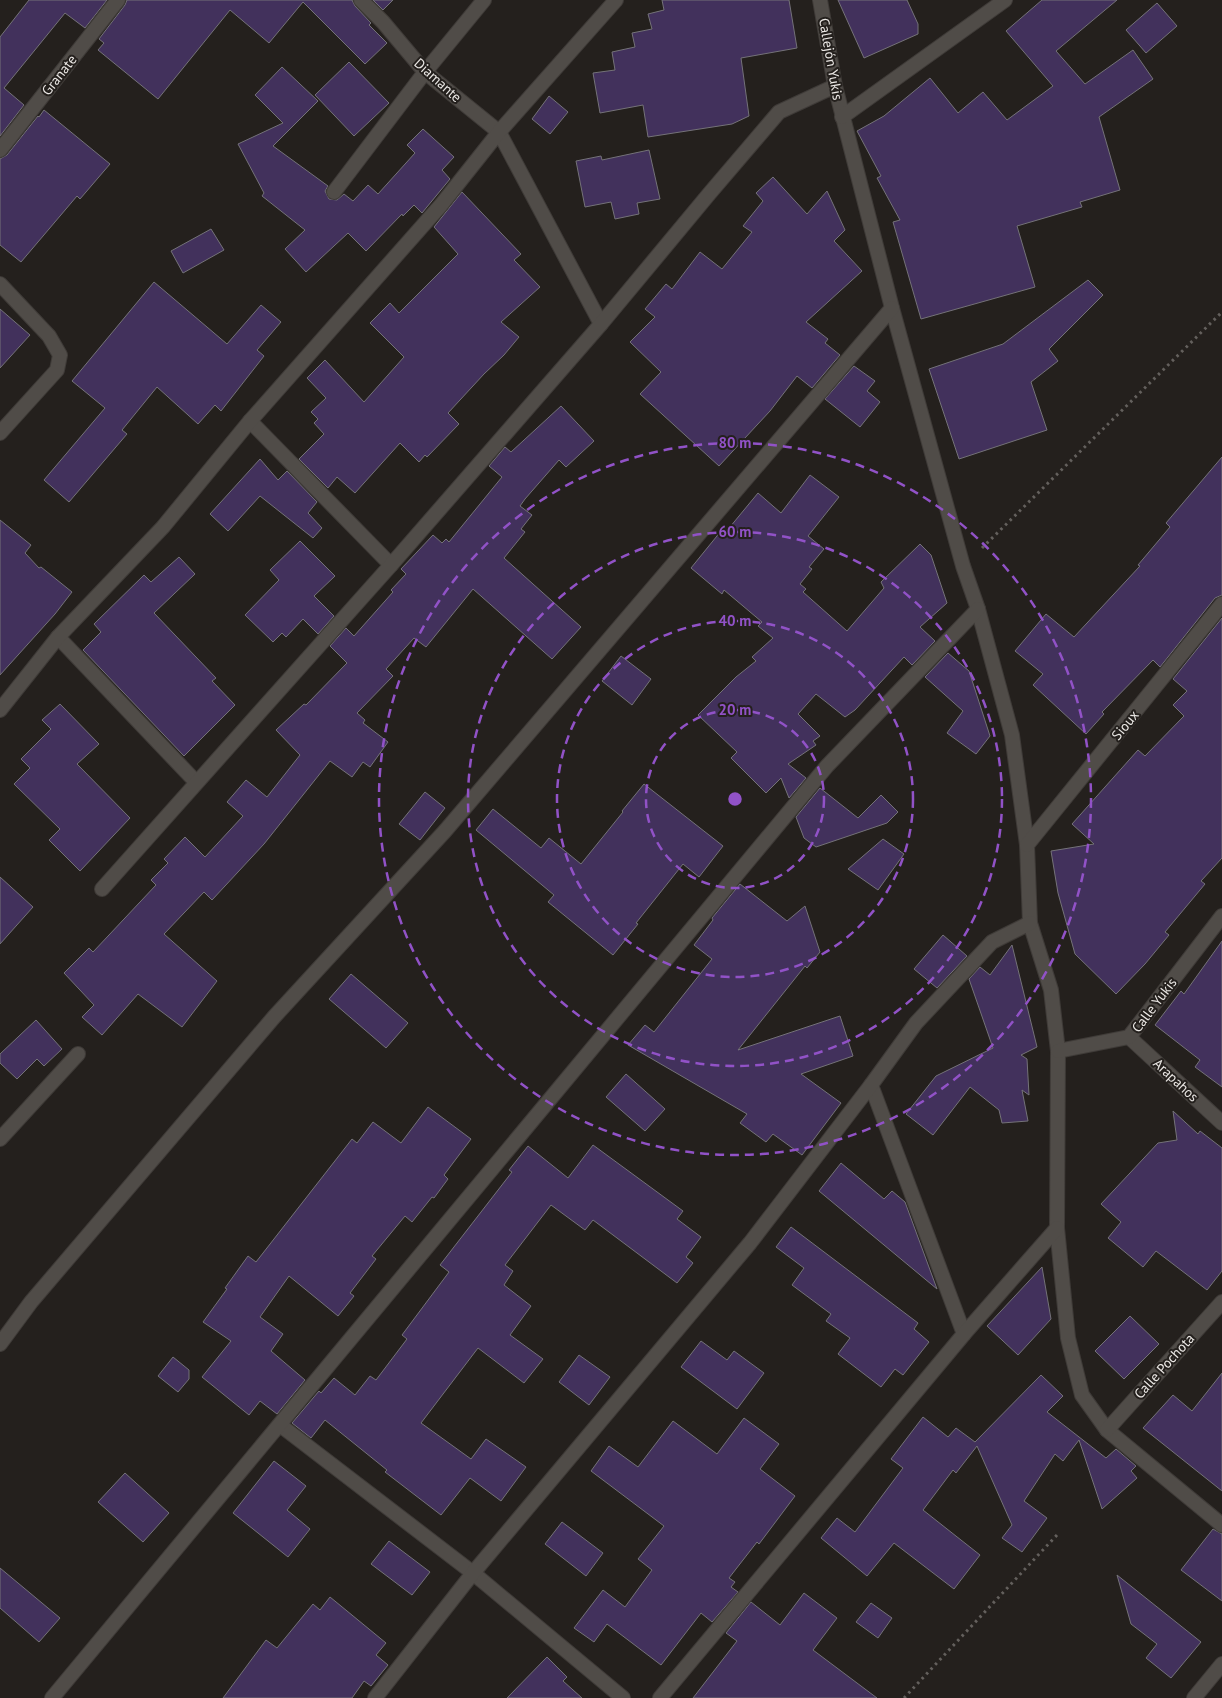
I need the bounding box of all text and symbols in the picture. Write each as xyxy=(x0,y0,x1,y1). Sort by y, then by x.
street label: Callejón Yukis xyxy=(815,17,847,101)
street label: Granate xyxy=(38,51,80,99)
street label: Diamante xyxy=(411,54,465,106)
text: 80 m xyxy=(719,433,751,452)
text: 60 m xyxy=(719,522,751,541)
text: 40 m xyxy=(719,611,751,630)
text: 20 m xyxy=(719,700,751,719)
street label: Sioux xyxy=(1107,706,1143,744)
centre of rings xyxy=(726,790,744,808)
street label: Calle Yukis xyxy=(1128,974,1181,1036)
street label: Arapahos xyxy=(1150,1055,1202,1106)
street label: Calle Pochota xyxy=(1130,1330,1198,1402)

